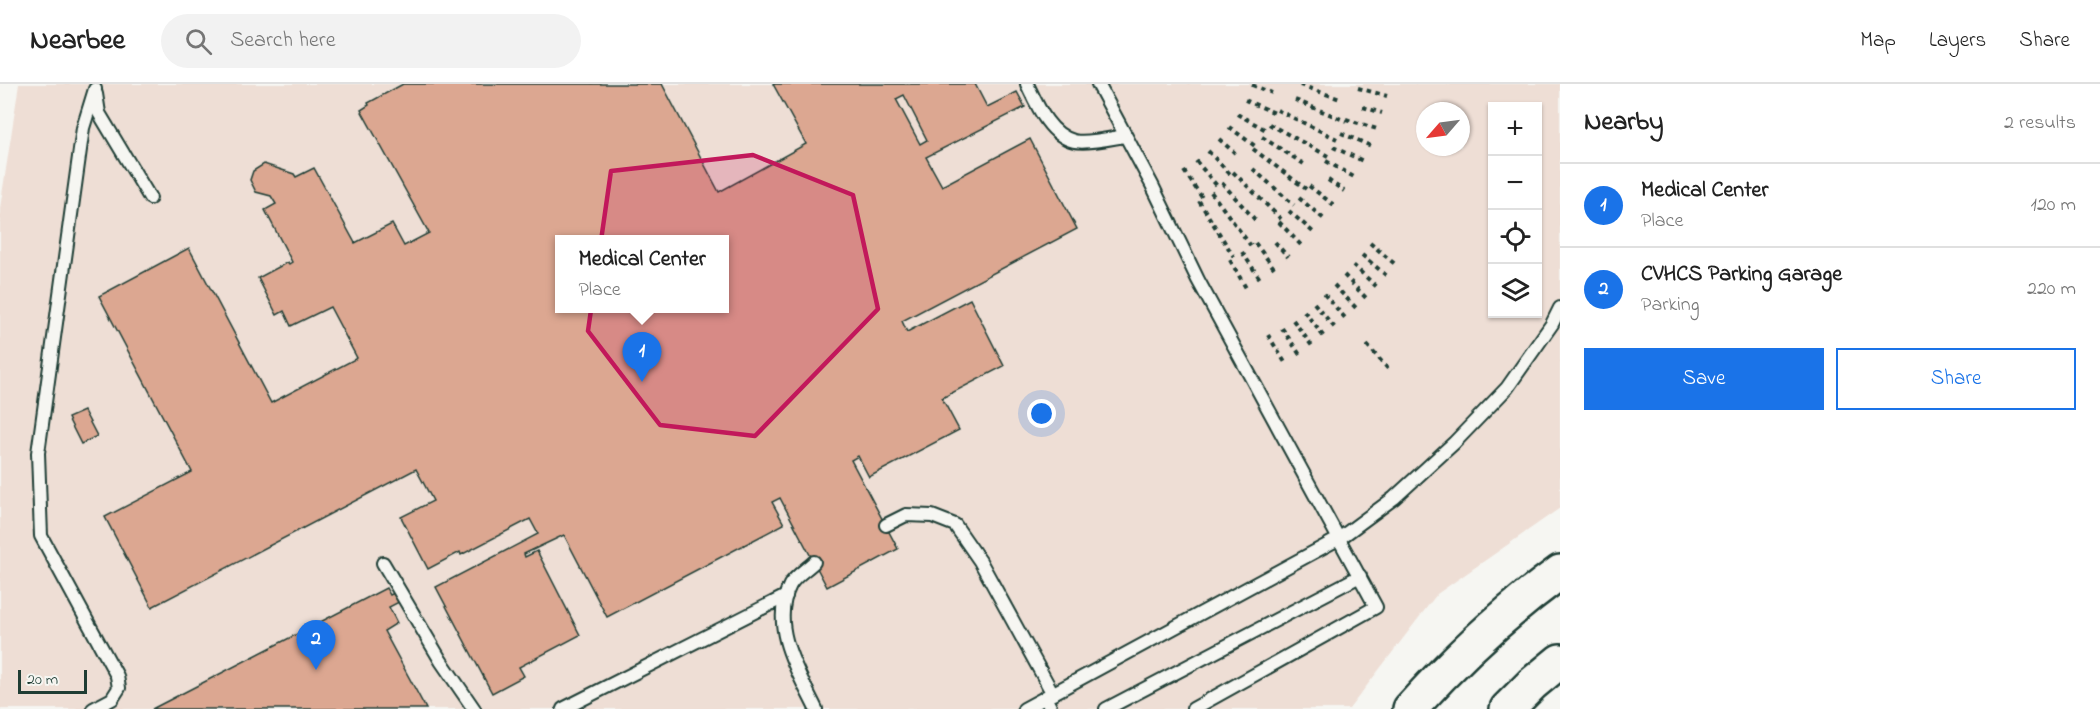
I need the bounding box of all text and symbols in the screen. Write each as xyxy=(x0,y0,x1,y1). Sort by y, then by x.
search box xyxy=(161,14,581,68)
text: Nearbee xyxy=(30,21,125,62)
icon: search xyxy=(182,25,215,58)
text: Search here xyxy=(230,25,336,57)
text: Map xyxy=(1860,26,1896,56)
text: Layers xyxy=(1929,26,1986,56)
text: Share xyxy=(2019,26,2070,56)
north arrow xyxy=(1416,102,1470,156)
map controls xyxy=(1488,102,1542,318)
button: + xyxy=(1488,102,1542,156)
text: Nearby xyxy=(1584,104,1663,142)
text: 2 results xyxy=(2004,109,2076,138)
button: − xyxy=(1488,156,1542,210)
text: Medical Center xyxy=(1641,175,1768,207)
text: 1 xyxy=(1600,191,1607,220)
text: 120 m xyxy=(2031,191,2076,220)
text: Place xyxy=(1641,207,1683,236)
button: locate xyxy=(1488,210,1542,264)
popup xyxy=(555,235,729,313)
text: Medical Center xyxy=(578,244,706,276)
text: CVHCS Parking Garage xyxy=(1641,259,1842,291)
button: layers xyxy=(1488,264,1542,318)
text: 2 xyxy=(1599,275,1608,304)
text: 220 m xyxy=(2027,275,2076,304)
text: Place xyxy=(578,276,621,305)
text: Parking xyxy=(1641,291,1700,320)
pin: 1 xyxy=(622,332,662,382)
button: Save xyxy=(1584,348,1824,410)
button: Share xyxy=(1836,348,2076,410)
your location xyxy=(1027,399,1056,428)
pin: 2 xyxy=(296,620,336,670)
scale bar xyxy=(18,667,87,694)
text: 20 m xyxy=(27,668,58,692)

